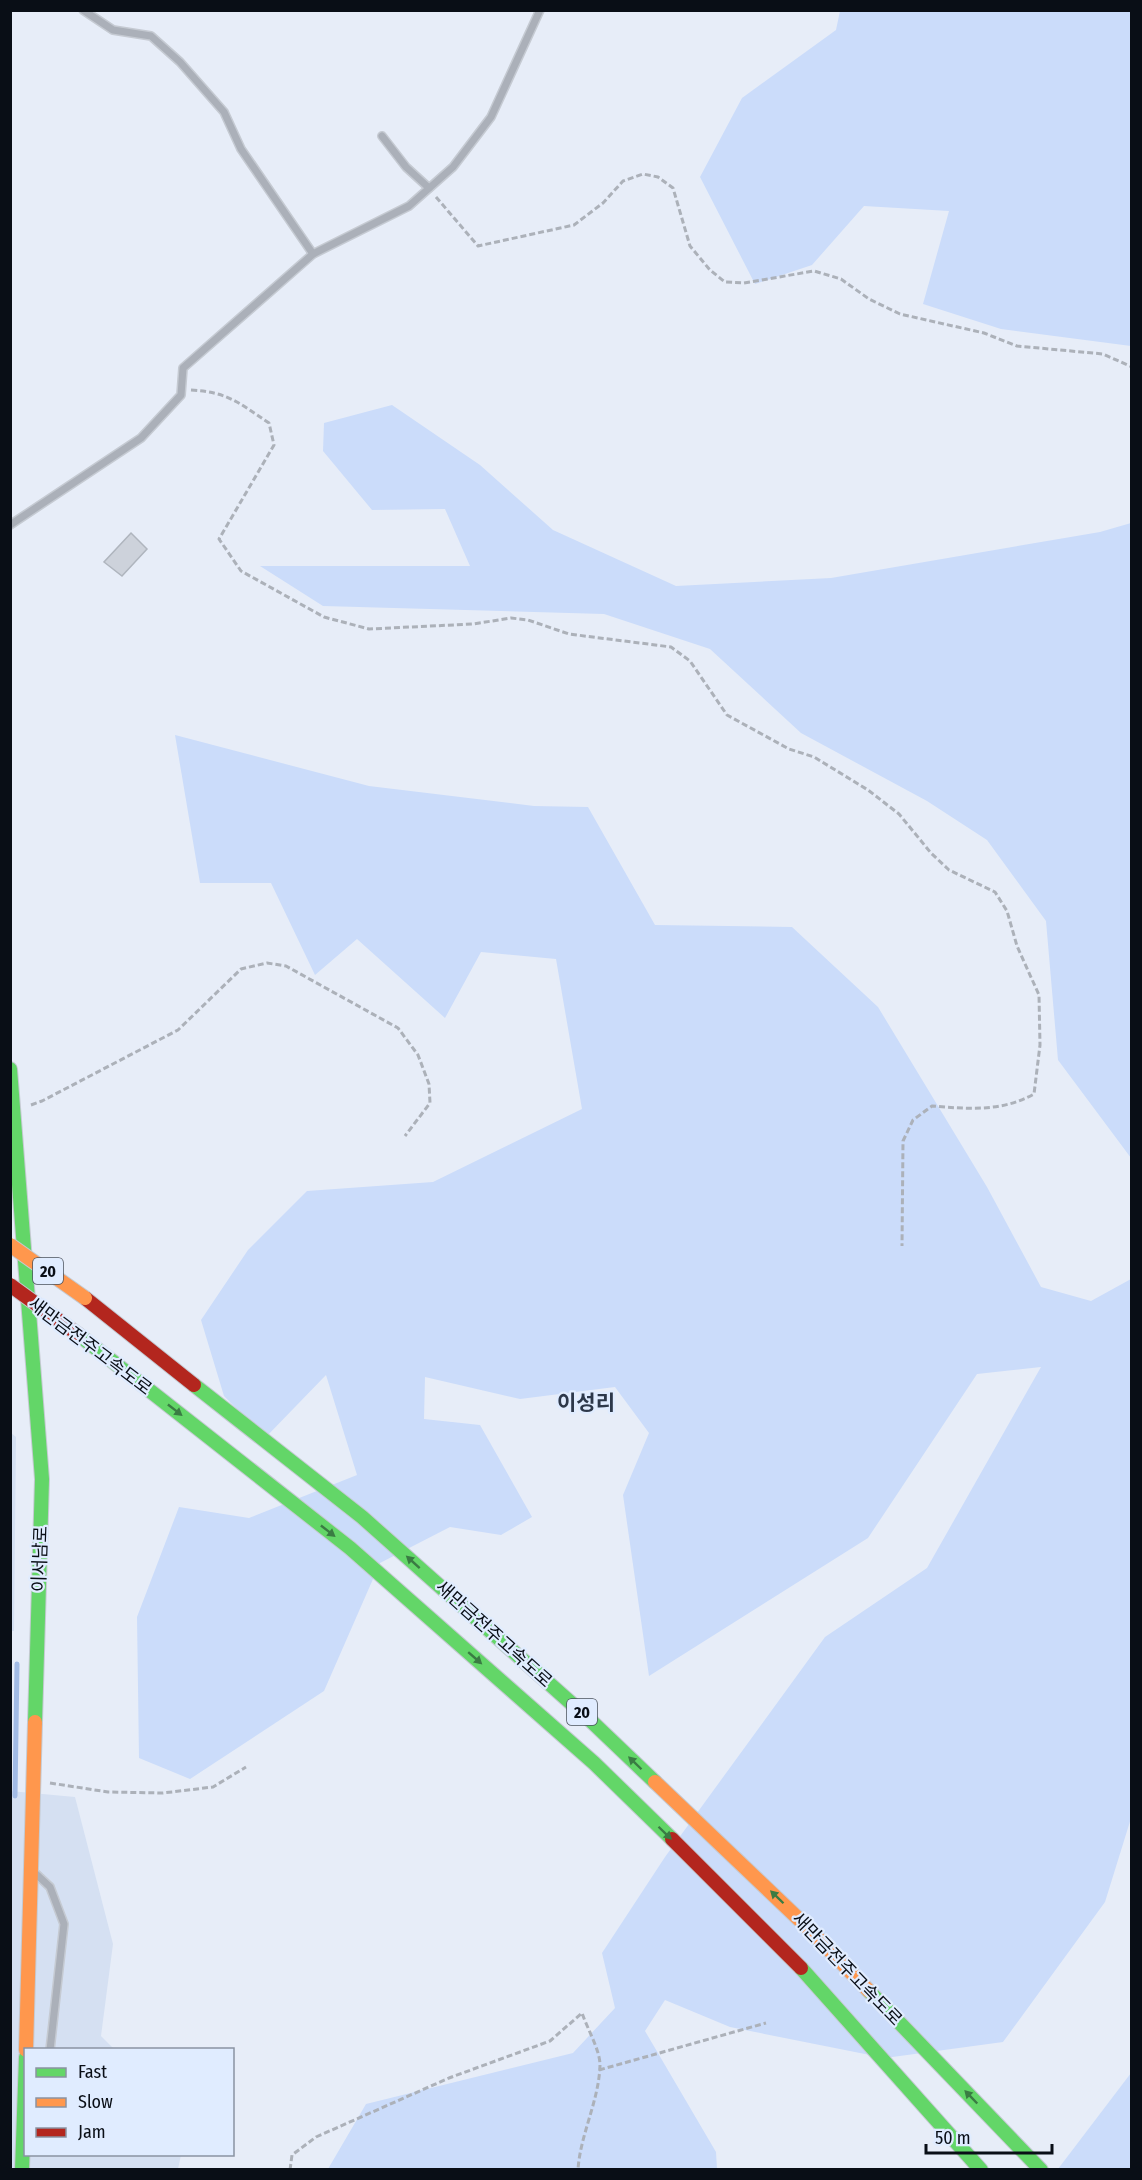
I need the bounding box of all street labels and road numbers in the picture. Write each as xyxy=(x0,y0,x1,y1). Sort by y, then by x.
road number: 20 xyxy=(33,1258,63,1284)
street label: 새만금전주고속도로 xyxy=(24,1292,156,1400)
street label: 이서남로 xyxy=(28,1526,52,1592)
street label: 새만금전주고속도로 xyxy=(431,1576,557,1692)
road number: 20 xyxy=(567,1699,597,1725)
street label: 새만금전주고속도로 xyxy=(787,1908,907,2030)

